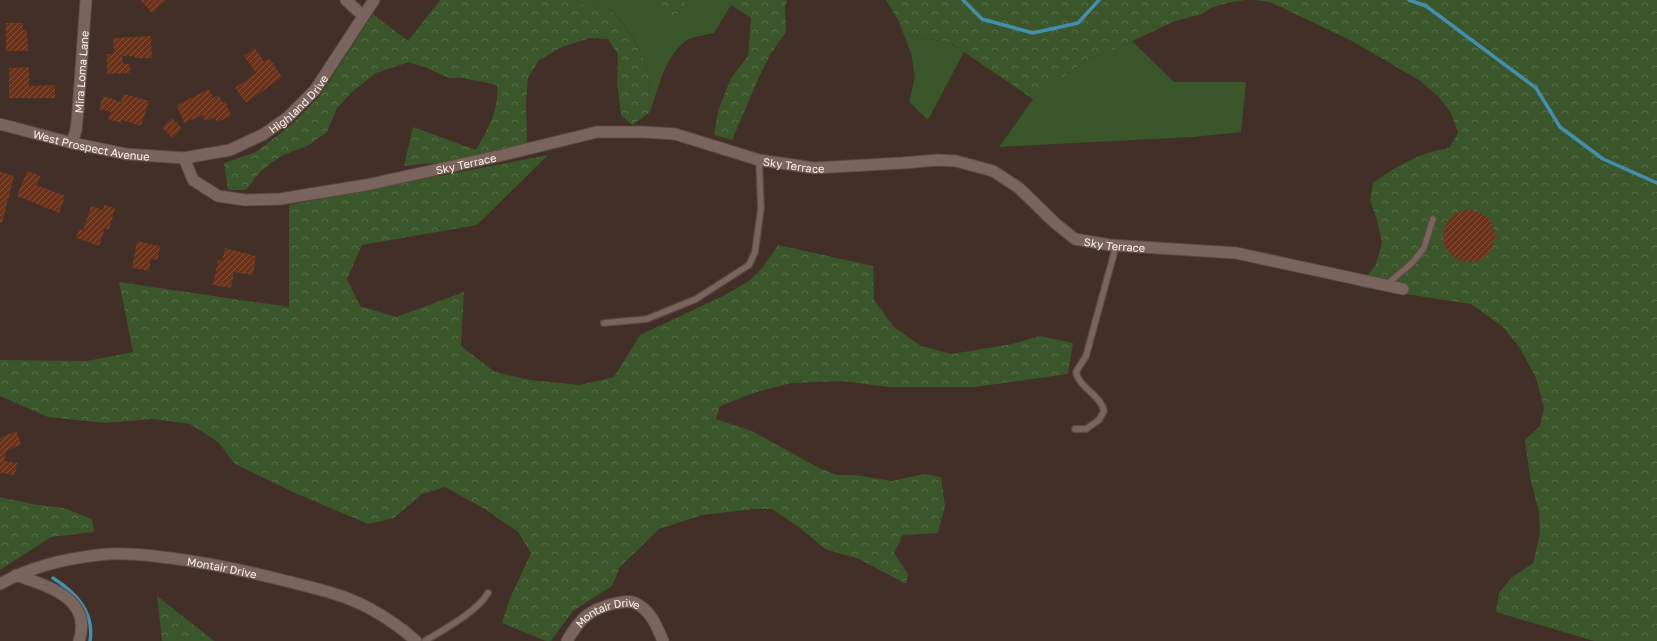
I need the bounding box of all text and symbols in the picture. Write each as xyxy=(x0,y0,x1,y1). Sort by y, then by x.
street label: Mira Loma Lane xyxy=(71,30,90,114)
street label: Highland Drive xyxy=(266,72,330,135)
street label: West Prospect Avenue xyxy=(32,127,150,162)
street label: Sky Terrace xyxy=(434,150,497,176)
street label: Sky Terrace xyxy=(762,154,825,175)
street label: Sky Terrace xyxy=(1083,234,1146,254)
street label: Montair Drive xyxy=(186,554,258,580)
street label: Montair Drive xyxy=(572,595,643,630)

